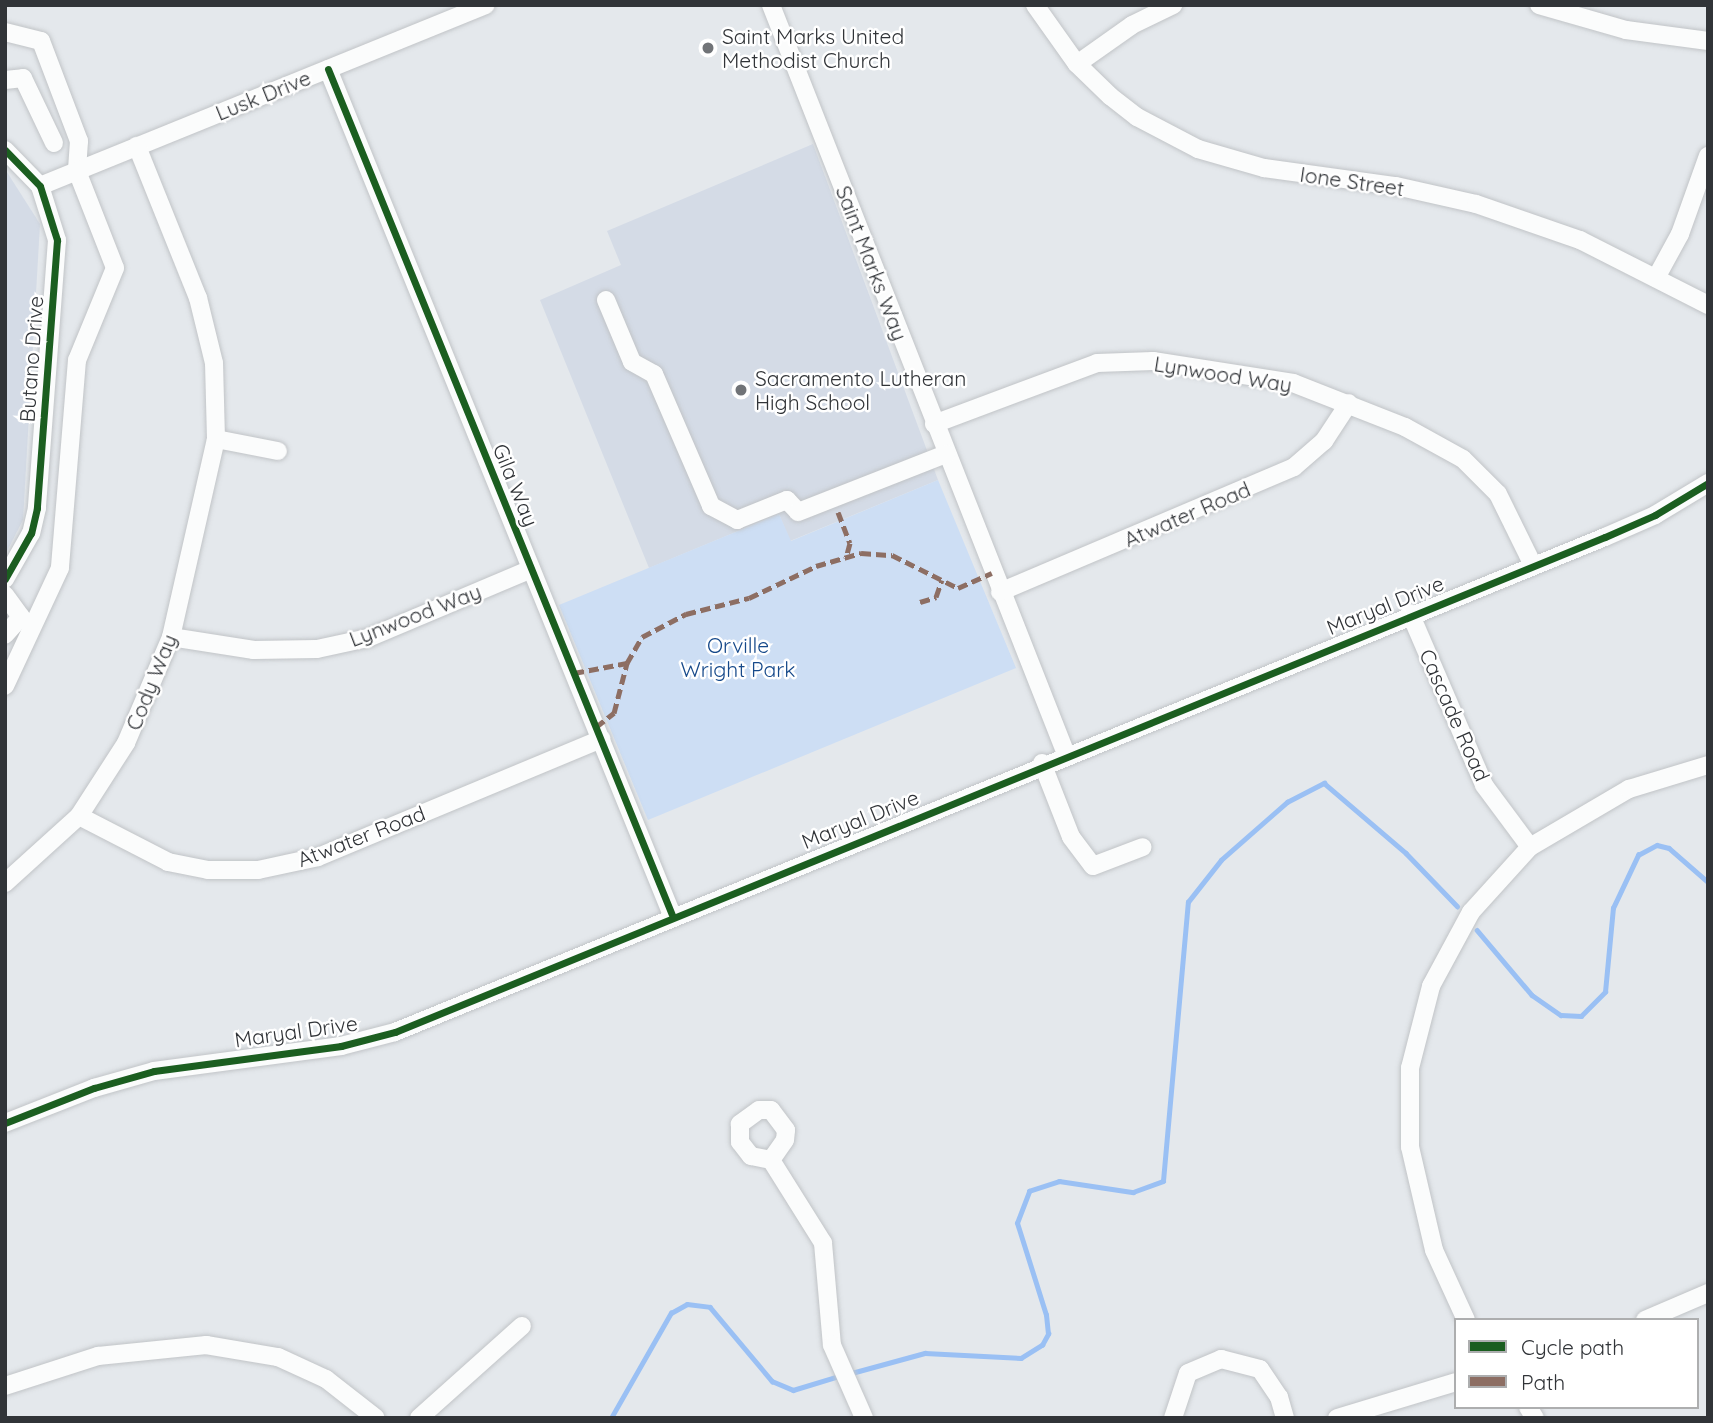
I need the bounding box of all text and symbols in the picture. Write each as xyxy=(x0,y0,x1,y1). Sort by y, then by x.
place label: Saint Marks United Methodist Church xyxy=(722,23,904,73)
marker: Saint Marks United Methodist Church xyxy=(700,40,716,56)
street label: Lusk Drive xyxy=(212,64,314,126)
street label: Ione Street xyxy=(1298,161,1406,201)
street label: Saint Marks Way xyxy=(831,182,913,344)
street label: Butano Drive xyxy=(14,295,48,423)
street label: Lynwood Way xyxy=(1152,351,1294,397)
place label: Sacramento Lutheran High School xyxy=(755,365,966,415)
marker: Sacramento Lutheran High School xyxy=(733,382,749,398)
street label: Gila Way xyxy=(488,440,544,530)
street label: Atwater Road xyxy=(1120,476,1254,552)
street label: Maryal Drive xyxy=(1323,570,1447,640)
street label: Lynwood Way xyxy=(346,578,484,652)
street label: Cody Way xyxy=(120,630,182,734)
park label: Orville Wright Park xyxy=(680,632,796,682)
street label: Cascade Road xyxy=(1415,645,1495,785)
street label: Maryal Drive xyxy=(798,784,922,854)
street label: Atwater Road xyxy=(294,800,428,872)
street label: Maryal Drive xyxy=(233,1010,359,1052)
legend xyxy=(1454,1318,1699,1409)
text: Cycle path xyxy=(1521,1334,1624,1360)
text: Path xyxy=(1521,1369,1565,1395)

